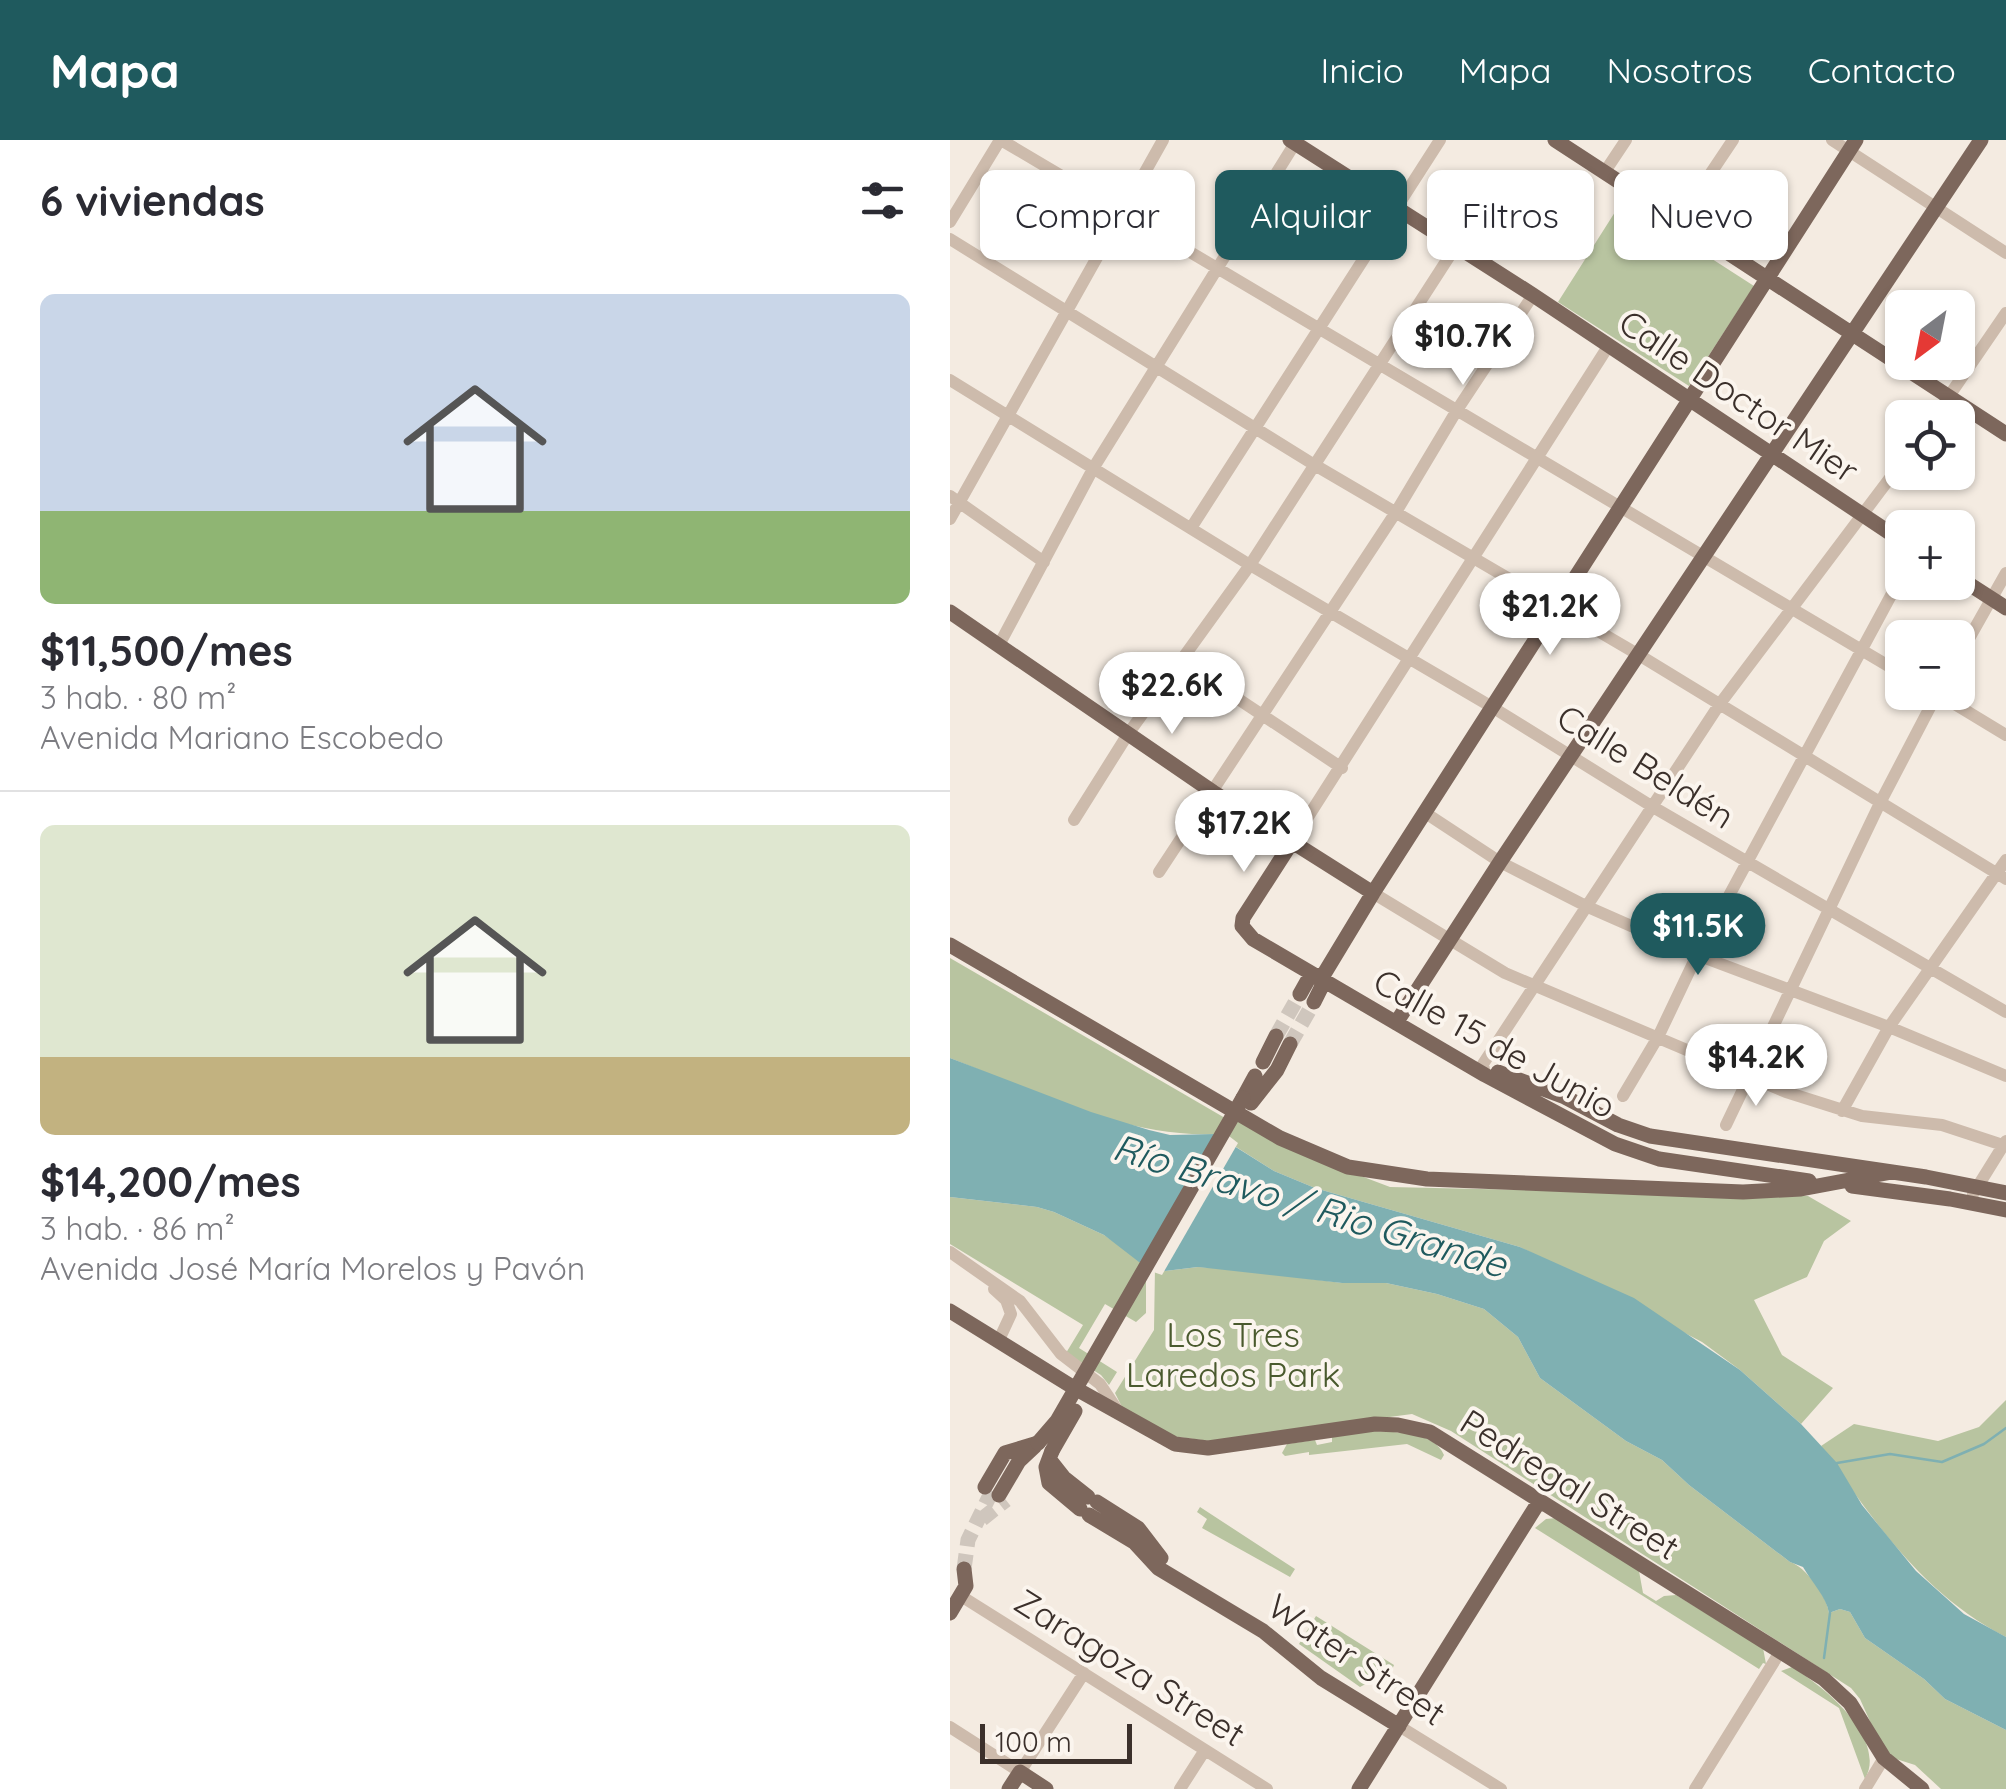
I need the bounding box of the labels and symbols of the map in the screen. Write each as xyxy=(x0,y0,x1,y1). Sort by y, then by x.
north arrow xyxy=(1885,290,1975,380)
street label: Calle Doctor Mier xyxy=(1611,300,1867,492)
pin: $10.7K xyxy=(1382,303,1544,388)
pin: $21.2K xyxy=(1469,573,1631,658)
pin: $22.6K xyxy=(1091,652,1253,737)
street label: Calle Beldén xyxy=(1549,694,1743,838)
pin: $17.2K xyxy=(1163,790,1325,875)
pin: $11.5K xyxy=(1617,893,1779,978)
street label: Calle 15 de Junio xyxy=(1366,958,1624,1128)
pin: $14.2K xyxy=(1675,1024,1837,1109)
water label: Río Bravo / Rio Grande xyxy=(1107,1122,1514,1288)
park label: Los Tres Laredos Park xyxy=(1126,1312,1340,1396)
street label: Pedregal Street xyxy=(1452,1399,1688,1569)
street label: Zaragoza Street xyxy=(1007,1579,1253,1755)
street label: Water Street xyxy=(1260,1583,1454,1735)
scale bar xyxy=(980,1719,1132,1764)

